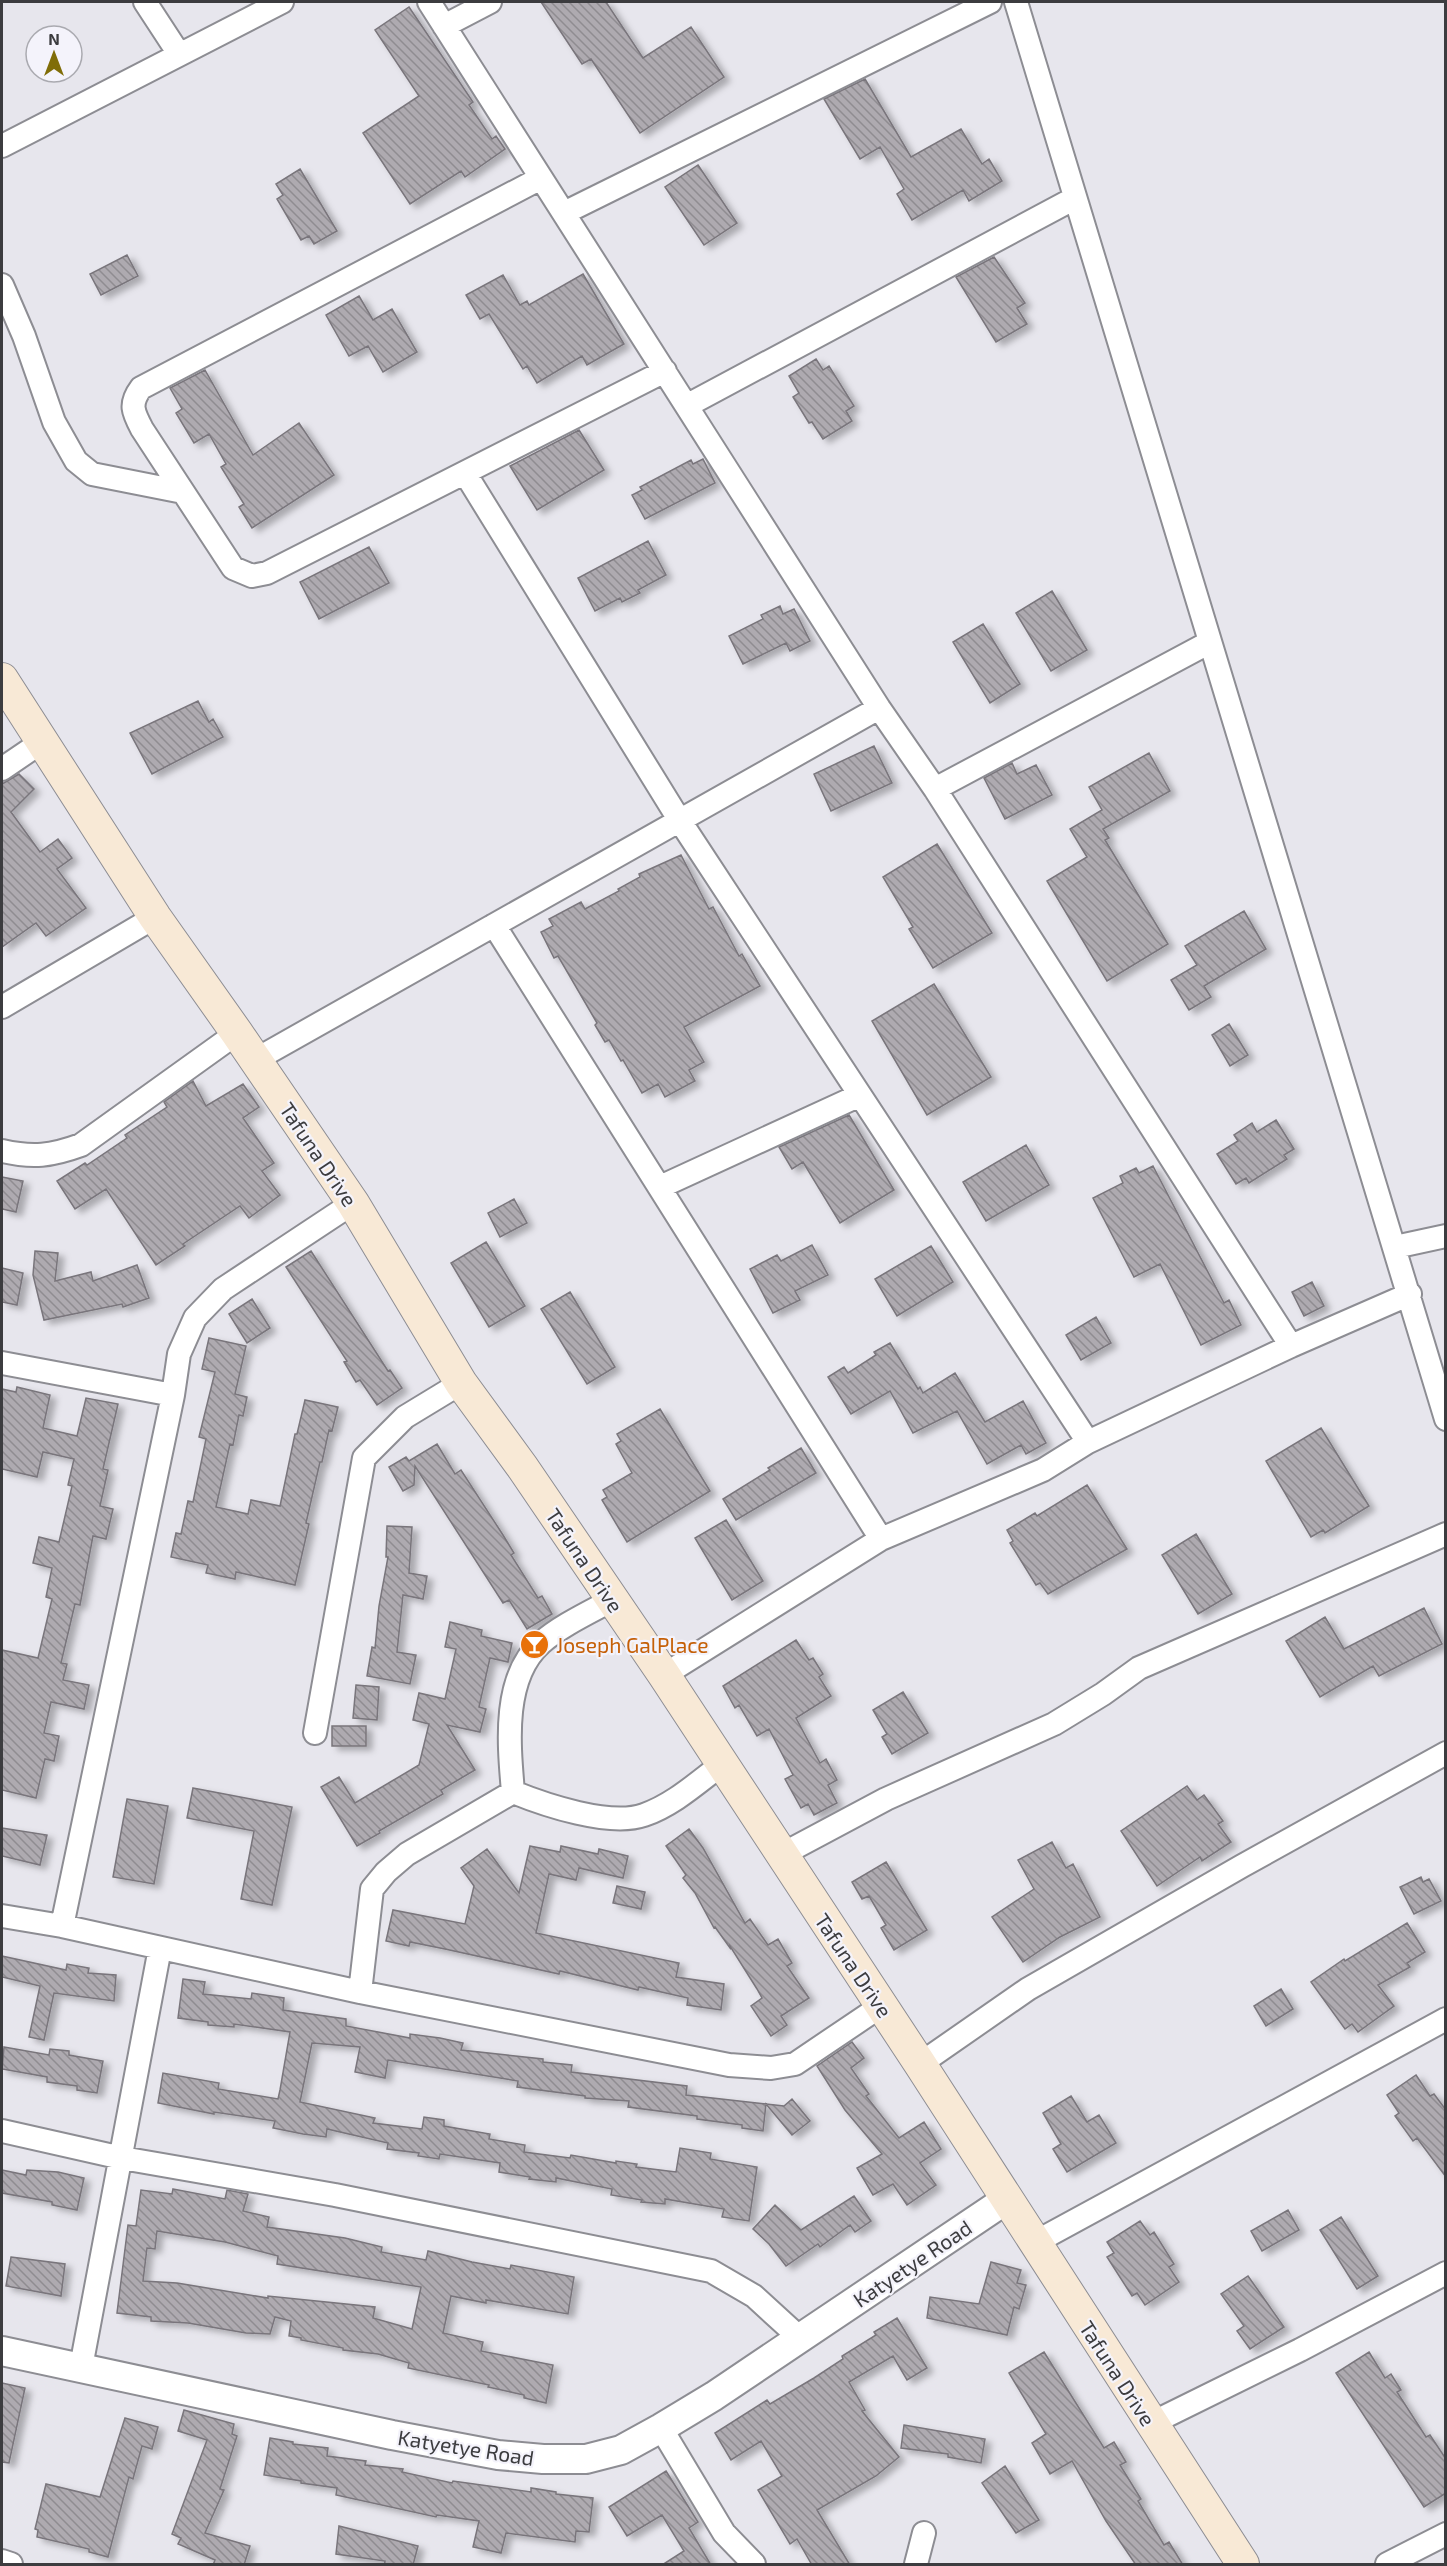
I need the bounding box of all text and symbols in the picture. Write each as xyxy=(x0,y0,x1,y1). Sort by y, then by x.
north arrow xyxy=(24,24,84,84)
text: N xyxy=(48,29,60,48)
street label: Tafuna Drive xyxy=(275,1097,363,1211)
street label: Tafuna Drive xyxy=(541,1503,629,1617)
bar icon: Joseph GalPlace xyxy=(519,1628,551,1660)
place label: Joseph GalPlace xyxy=(556,1632,709,1657)
street label: Tafuna Drive xyxy=(810,1908,898,2022)
street label: Katyetye Road xyxy=(848,2214,976,2312)
street label: Tafuna Drive xyxy=(1075,2316,1161,2430)
street label: Katyetye Road xyxy=(396,2424,536,2470)

